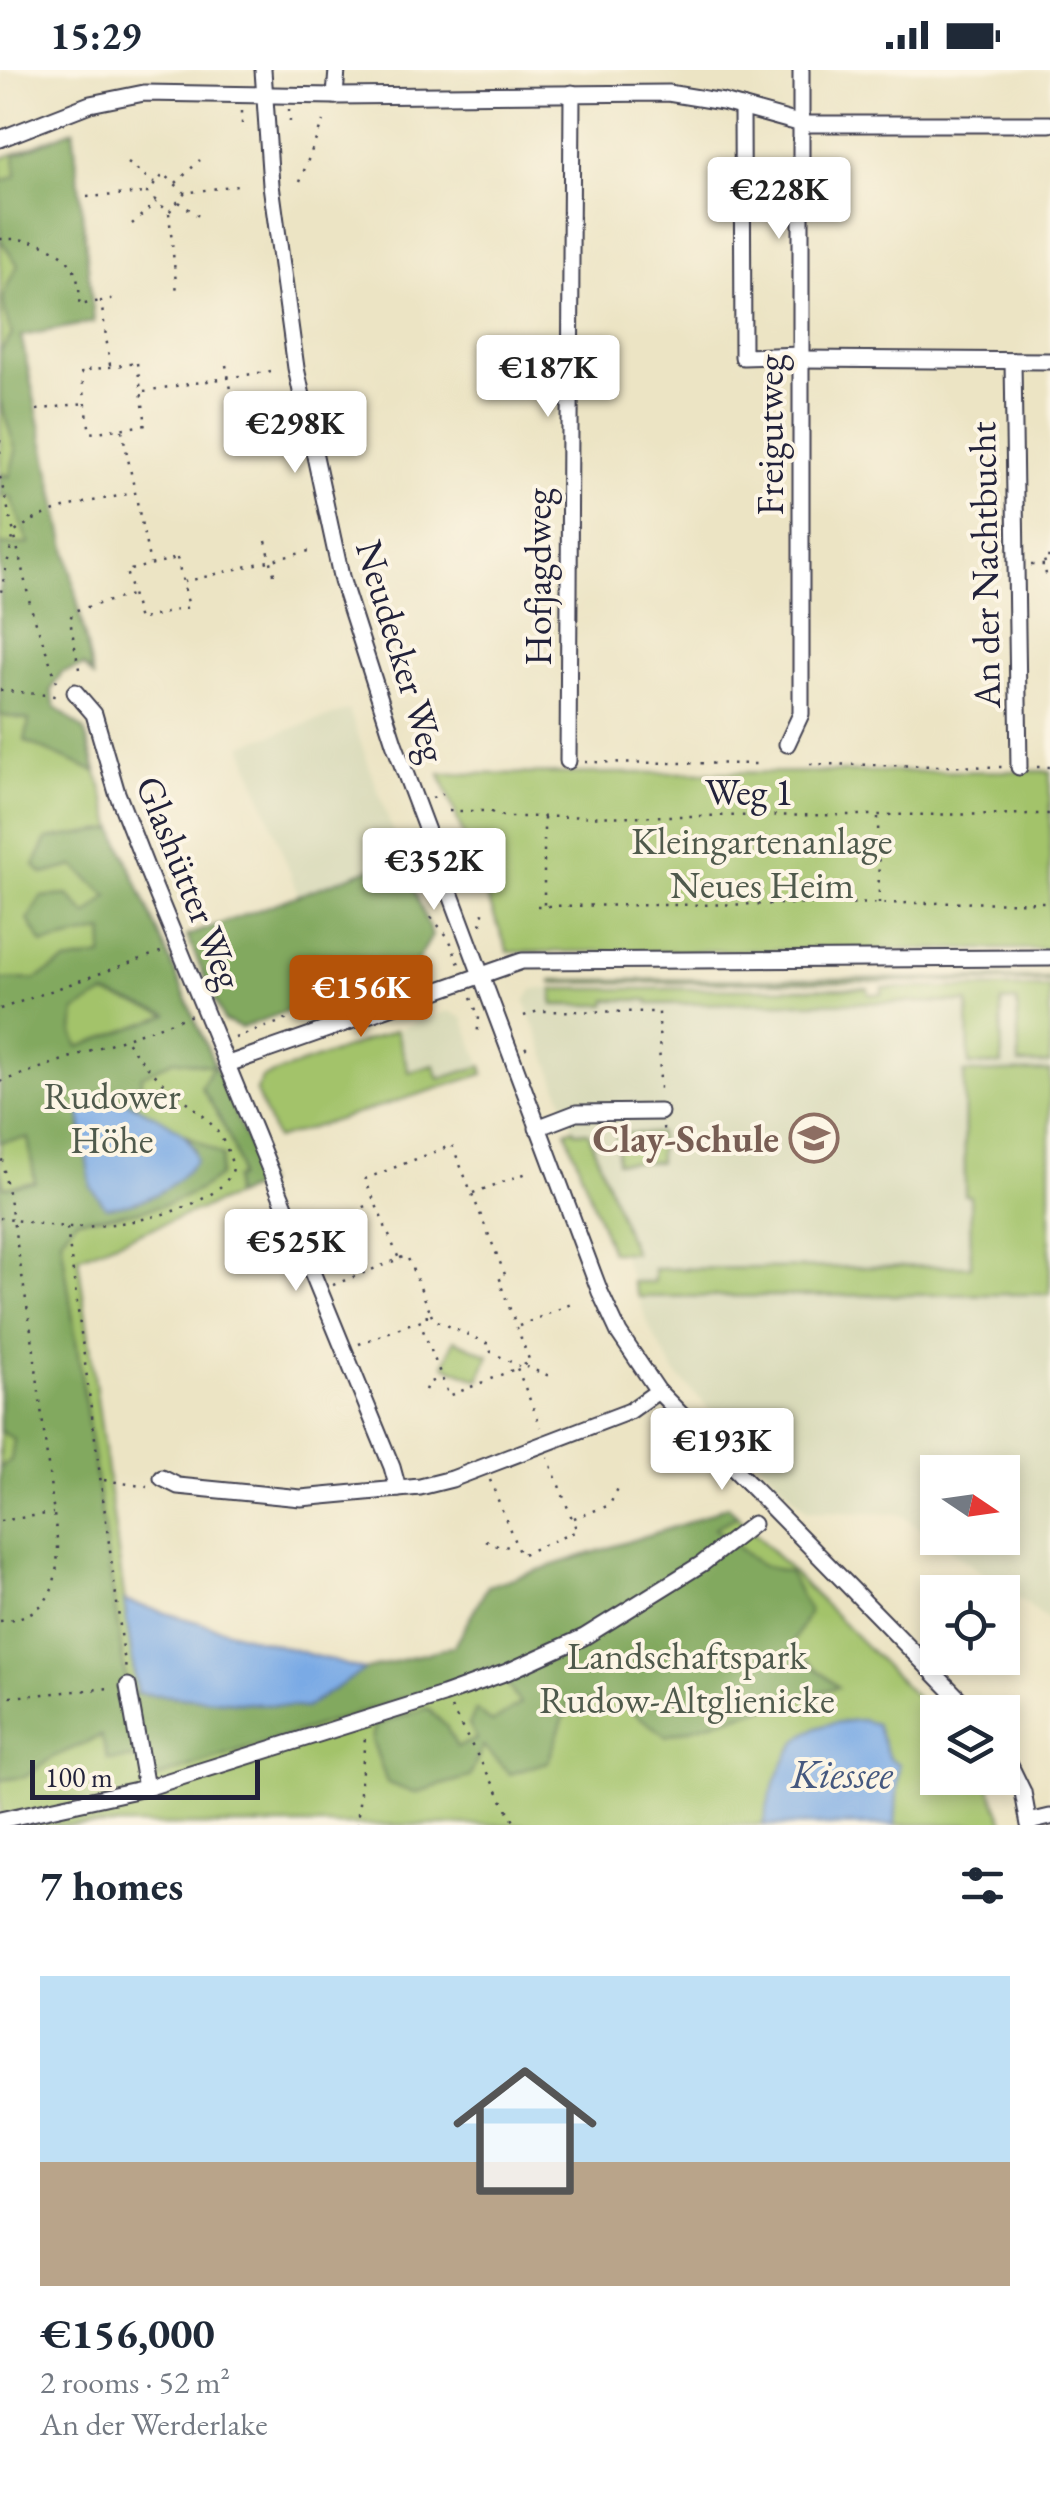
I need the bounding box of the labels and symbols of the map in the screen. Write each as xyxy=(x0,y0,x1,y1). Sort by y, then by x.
pin: €228K xyxy=(709,157,849,242)
pin: €187K xyxy=(478,335,618,420)
street label: Freigutweg xyxy=(745,354,794,516)
pin: €298K xyxy=(225,391,365,476)
street label: An der Nachtbucht xyxy=(957,421,1011,710)
street label: Hofjagdweg xyxy=(513,488,562,666)
street label: Neudecker Weg xyxy=(345,534,459,768)
street label: Weg 1 xyxy=(705,767,793,816)
street label: Glashütter Weg xyxy=(125,768,255,996)
park label: Kleingartenanlage Neues Heim xyxy=(631,816,893,909)
pin: €352K xyxy=(364,828,504,913)
pin: €156K xyxy=(291,955,431,1040)
park label: Rudower Höhe xyxy=(43,1071,181,1164)
school or university icon: Clay-Schule xyxy=(788,1112,840,1164)
place label: Clay-Schule xyxy=(593,1114,779,1163)
pin: €525K xyxy=(226,1209,366,1294)
pin: €193K xyxy=(652,1408,792,1493)
north arrow xyxy=(920,1455,1020,1555)
park label: Landschaftspark Rudow-Altglienicke xyxy=(539,1631,835,1724)
water label: Kiessee xyxy=(790,1748,893,1800)
scale bar xyxy=(30,1755,260,1800)

